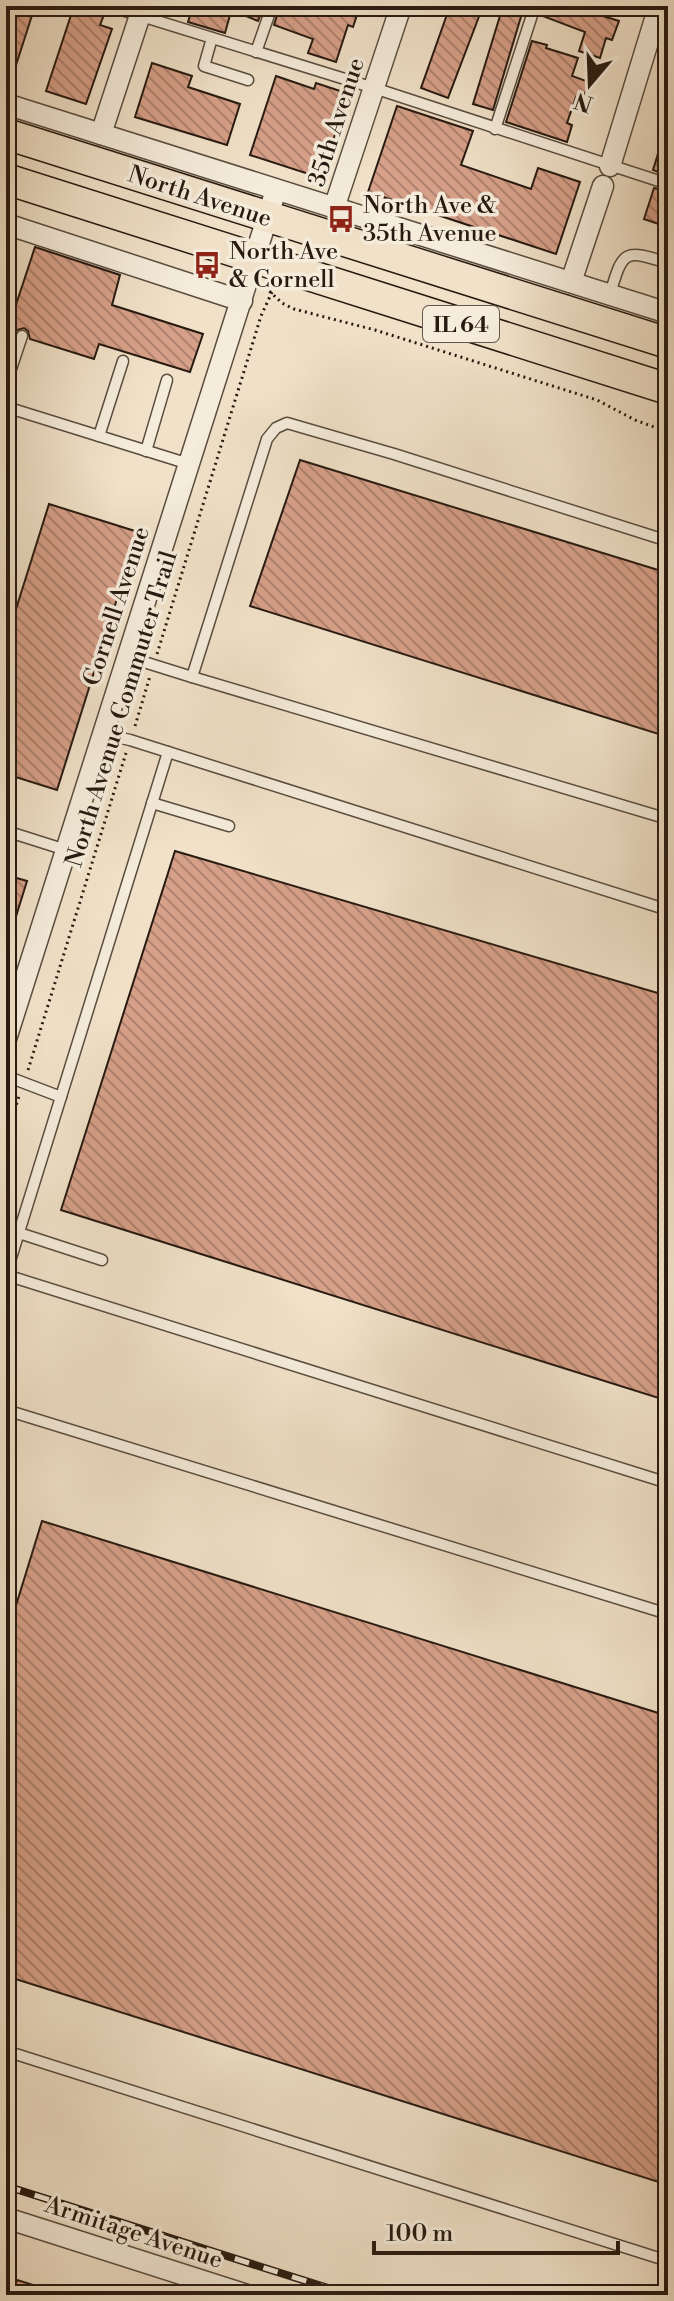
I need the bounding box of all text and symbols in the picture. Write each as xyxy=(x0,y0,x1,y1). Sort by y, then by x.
north arrow xyxy=(550,44,630,124)
street label: 35th Avenue xyxy=(302,54,372,190)
text: N xyxy=(571,86,597,117)
street label: North Avenue xyxy=(124,160,275,234)
place label: North Ave & 35th Avenue xyxy=(363,191,497,249)
bus stop icon: North Ave & 35th Avenue xyxy=(326,204,356,234)
place label: North Ave & Cornell xyxy=(229,237,338,295)
bus stop icon: North Ave & Cornell xyxy=(192,250,222,280)
road number: IL 64 xyxy=(423,306,499,342)
street label: Cornell Avenue xyxy=(77,523,157,690)
street label: North Avenue Commuter Trail xyxy=(60,548,184,871)
street label: Armitage Avenue xyxy=(40,2190,226,2276)
scale bar xyxy=(374,2205,618,2255)
text: 100 m xyxy=(386,2219,453,2249)

